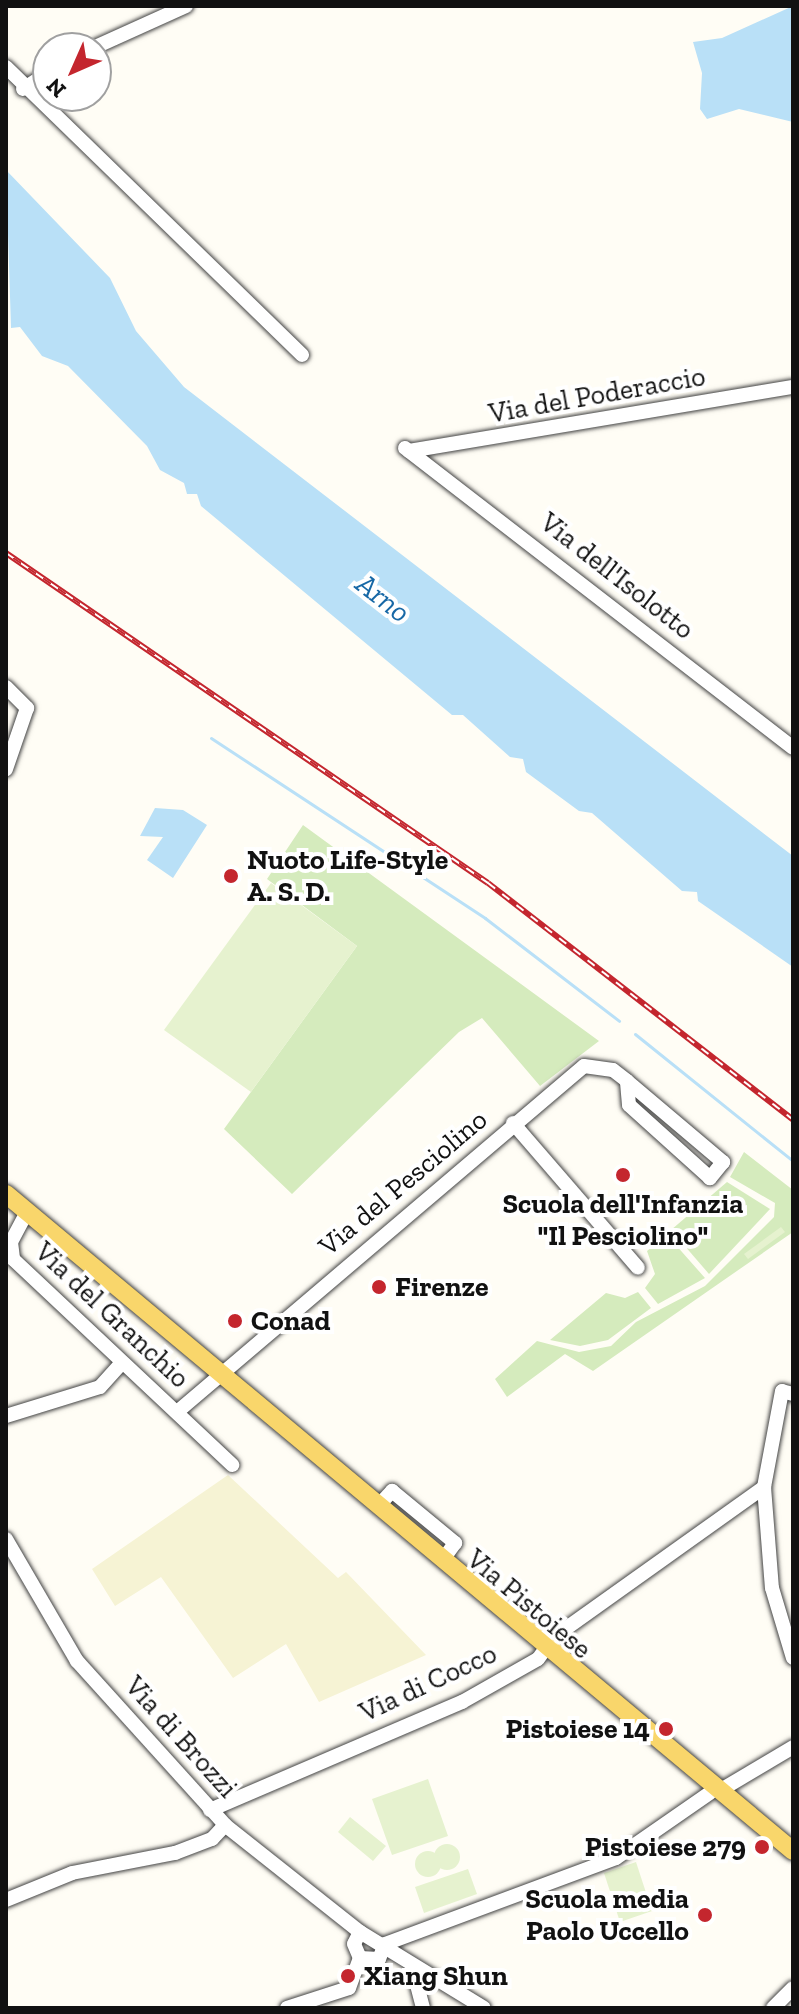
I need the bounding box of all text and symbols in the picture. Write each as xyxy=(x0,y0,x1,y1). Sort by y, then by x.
north arrow xyxy=(32,32,112,112)
text: N xyxy=(41,72,72,103)
street label: Via del Poderaccio xyxy=(486,359,708,431)
street label: Via dell'Isolotto xyxy=(533,505,701,647)
water label: Arno xyxy=(349,566,417,630)
place label: Nuoto Life-Style A. S. D. xyxy=(247,843,448,909)
marker: Nuoto Life-Style A. S. D. xyxy=(222,867,240,885)
street label: Via del Pesciolino xyxy=(312,1103,494,1263)
marker: Scuola dell'Infanzia "Il Pesciolino" xyxy=(614,1166,632,1184)
place label: Scuola dell'Infanzia "Il Pesciolino" xyxy=(502,1187,744,1253)
street label: Via del Granchio xyxy=(28,1235,196,1395)
place label: Firenze xyxy=(395,1270,489,1304)
marker: Firenze xyxy=(370,1278,388,1296)
place label: Conad xyxy=(251,1304,330,1338)
marker: Conad xyxy=(226,1312,244,1330)
street label: Via Pistoiese xyxy=(460,1542,598,1666)
street label: Via di Cocco xyxy=(354,1637,502,1729)
street label: Via di Brozzi xyxy=(118,1669,244,1805)
place label: Pistoiese 14 xyxy=(505,1712,650,1746)
marker: Pistoiese 14 xyxy=(657,1720,675,1738)
place label: Pistoiese 279 xyxy=(585,1830,746,1864)
marker: Pistoiese 279 xyxy=(753,1838,771,1856)
place label: Scuola media Paolo Uccello xyxy=(525,1882,689,1948)
marker: Scuola media Paolo Uccello xyxy=(696,1906,714,1924)
place label: Xiang Shun xyxy=(364,1959,508,1993)
marker: Xiang Shun xyxy=(339,1967,357,1985)

